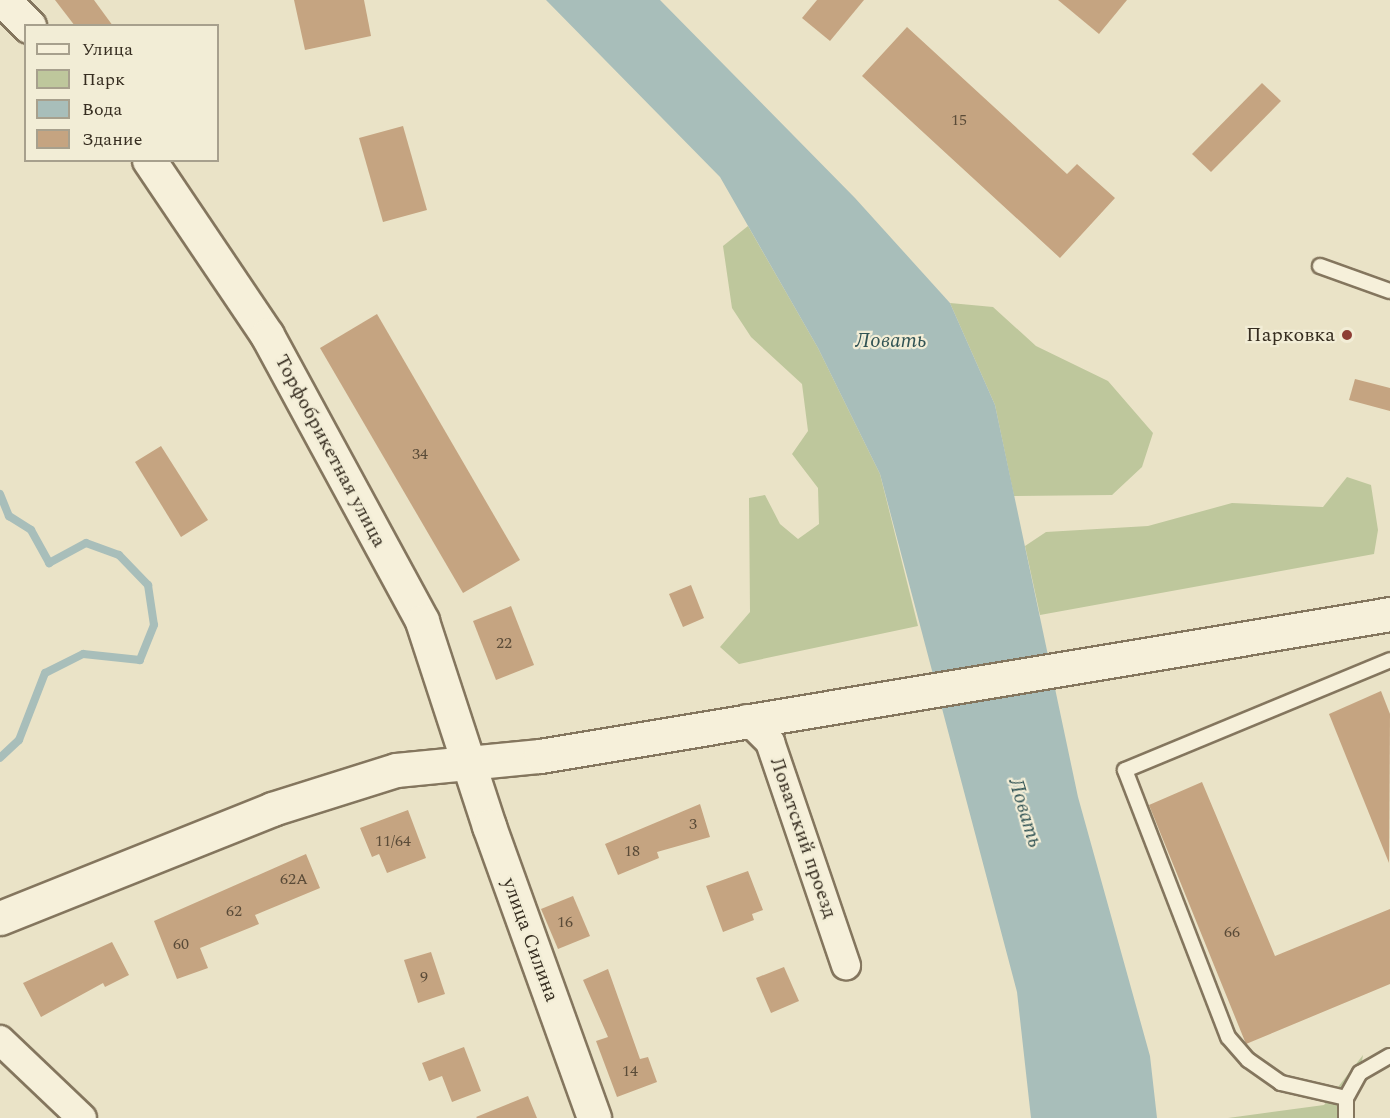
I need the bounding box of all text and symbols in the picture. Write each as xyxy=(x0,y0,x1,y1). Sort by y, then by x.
legend xyxy=(24,24,219,162)
text: Улица xyxy=(82,36,133,63)
text: Парк xyxy=(82,66,125,93)
text: Вода xyxy=(82,96,122,123)
house number: 15 xyxy=(951,110,967,130)
text: Здание xyxy=(82,126,142,153)
place label: Парковка xyxy=(1246,323,1335,347)
water label: Ловать xyxy=(855,328,927,354)
marker: Парковка xyxy=(1340,328,1354,342)
street label: Торфобрикетная улица xyxy=(269,351,391,551)
house number: 34 xyxy=(412,444,428,464)
house number: 22 xyxy=(496,633,512,653)
street label: Ловатский проезд xyxy=(764,754,842,922)
water label: Ловать xyxy=(1003,775,1047,851)
house number: 3 xyxy=(689,814,697,834)
house number: 11/64 xyxy=(375,831,411,851)
house number: 18 xyxy=(624,841,640,861)
house number: 62А xyxy=(280,869,308,889)
street label: улица Силина xyxy=(497,875,563,1005)
house number: 62 xyxy=(226,901,242,921)
house number: 16 xyxy=(557,912,573,932)
house number: 66 xyxy=(1224,922,1240,942)
house number: 60 xyxy=(173,934,189,954)
house number: 9 xyxy=(420,967,428,987)
house number: 14 xyxy=(622,1061,638,1081)

